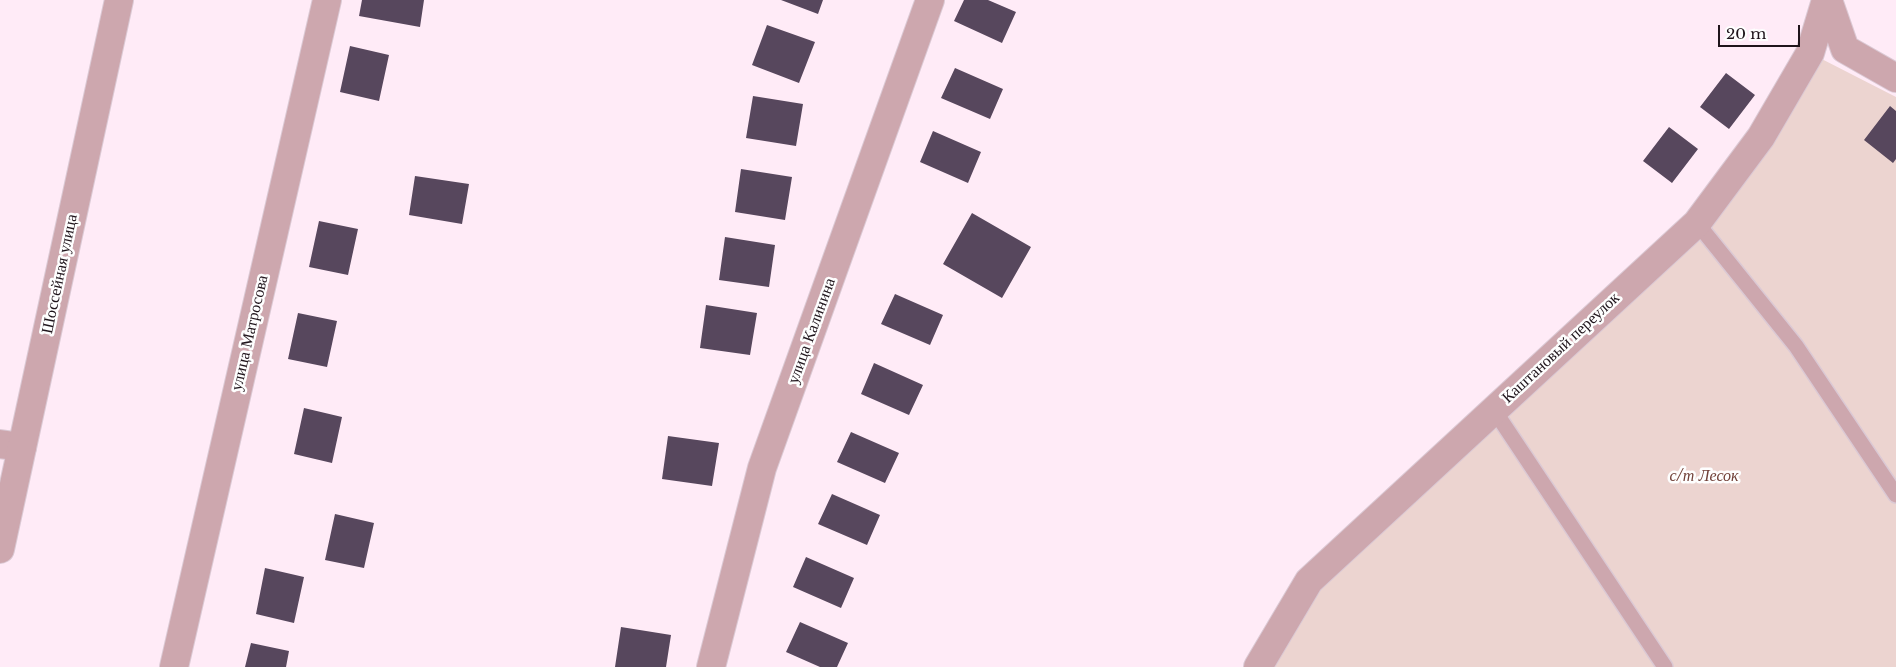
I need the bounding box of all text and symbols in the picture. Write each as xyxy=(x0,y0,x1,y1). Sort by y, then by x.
scale bar xyxy=(1721,15,1804,47)
text: 20 m xyxy=(1726,24,1766,43)
street label: Шоссейная улица xyxy=(38,212,82,336)
street label: улица Матросова xyxy=(227,273,273,393)
street label: улица Калинина xyxy=(784,275,840,387)
street label: Каштановый переулок xyxy=(1498,289,1624,407)
park label: с/т Лесок xyxy=(1669,466,1739,486)

